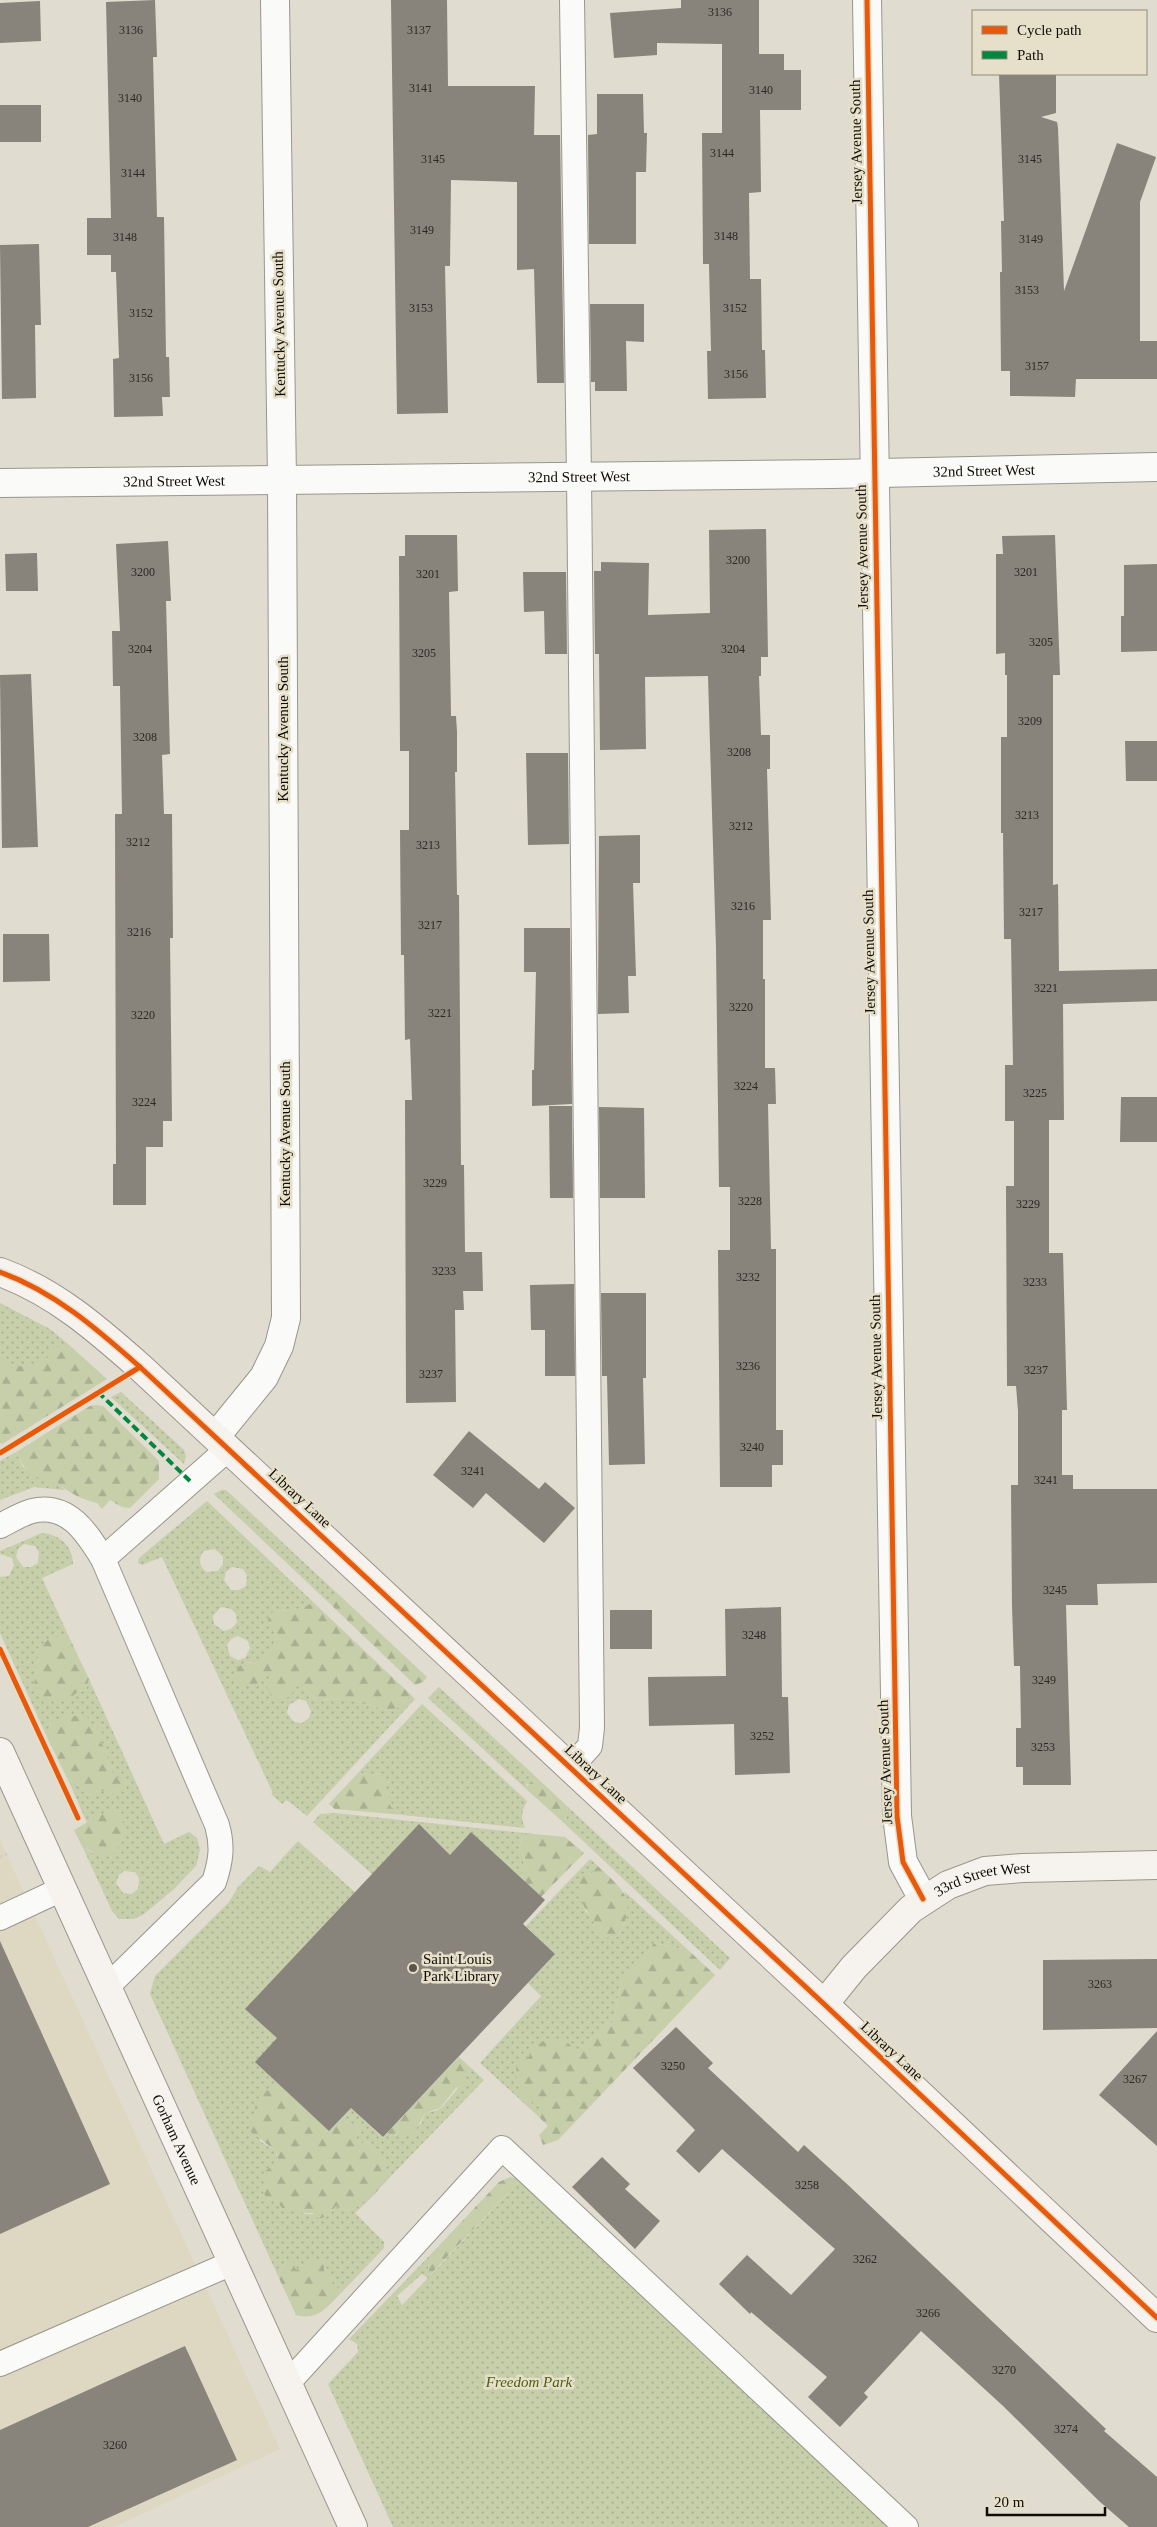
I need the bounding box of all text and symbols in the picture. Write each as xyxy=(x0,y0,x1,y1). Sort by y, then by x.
house number: 3136 xyxy=(708,5,732,19)
legend xyxy=(972,10,1147,75)
text: Cycle path xyxy=(1017,22,1082,38)
house number: 3136 xyxy=(119,23,143,37)
house number: 3137 xyxy=(407,23,431,37)
text: Path xyxy=(1017,47,1044,63)
street label: Jersey Avenue South xyxy=(847,79,865,204)
house number: 3141 xyxy=(409,81,433,95)
house number: 3140 xyxy=(749,83,773,97)
house number: 3140 xyxy=(118,91,142,105)
house number: 3144 xyxy=(710,146,734,160)
house number: 3145 xyxy=(421,152,445,166)
house number: 3145 xyxy=(1018,152,1042,166)
house number: 3144 xyxy=(121,166,145,180)
house number: 3149 xyxy=(410,223,434,237)
house number: 3148 xyxy=(714,229,738,243)
house number: 3148 xyxy=(113,230,137,244)
house number: 3149 xyxy=(1019,232,1043,246)
street label: Kentucky Avenue South xyxy=(270,251,288,397)
house number: 3153 xyxy=(1015,283,1039,297)
house number: 3153 xyxy=(409,301,433,315)
house number: 3152 xyxy=(723,301,747,315)
house number: 3152 xyxy=(129,306,153,320)
house number: 3157 xyxy=(1025,359,1049,373)
house number: 3156 xyxy=(724,367,748,381)
house number: 3156 xyxy=(129,371,153,385)
street label: 32nd Street West xyxy=(933,462,1036,480)
street label: 32nd Street West xyxy=(528,468,631,485)
street label: 32nd Street West xyxy=(123,473,226,490)
street label: Jersey Avenue South xyxy=(853,484,871,609)
house number: 3200 xyxy=(726,553,750,567)
house number: 3200 xyxy=(131,565,155,579)
house number: 3201 xyxy=(1014,565,1038,579)
house number: 3201 xyxy=(416,567,440,581)
house number: 3205 xyxy=(1029,635,1053,649)
house number: 3204 xyxy=(128,642,152,656)
house number: 3204 xyxy=(721,642,745,656)
house number: 3205 xyxy=(412,646,436,660)
street label: Kentucky Avenue South xyxy=(275,656,291,802)
house number: 3209 xyxy=(1018,714,1042,728)
house number: 3208 xyxy=(133,730,157,744)
house number: 3208 xyxy=(727,745,751,759)
house number: 3213 xyxy=(1015,808,1039,822)
house number: 3212 xyxy=(729,819,753,833)
house number: 3212 xyxy=(126,835,150,849)
house number: 3213 xyxy=(416,838,440,852)
street label: Jersey Avenue South xyxy=(860,889,878,1014)
house number: 3216 xyxy=(731,899,755,913)
house number: 3217 xyxy=(1019,905,1043,919)
house number: 3217 xyxy=(418,918,442,932)
house number: 3216 xyxy=(127,925,151,939)
house number: 3221 xyxy=(1034,981,1058,995)
house number: 3220 xyxy=(729,1000,753,1014)
house number: 3221 xyxy=(428,1006,452,1020)
house number: 3220 xyxy=(131,1008,155,1022)
street label: Kentucky Avenue South xyxy=(277,1061,293,1207)
house number: 3224 xyxy=(734,1079,758,1093)
house number: 3225 xyxy=(1023,1086,1047,1100)
house number: 3224 xyxy=(132,1095,156,1109)
house number: 3229 xyxy=(423,1176,447,1190)
house number: 3228 xyxy=(738,1194,762,1208)
house number: 3229 xyxy=(1016,1197,1040,1211)
house number: 3233 xyxy=(432,1264,456,1278)
house number: 3232 xyxy=(736,1270,760,1284)
house number: 3233 xyxy=(1023,1275,1047,1289)
street label: Jersey Avenue South xyxy=(867,1294,885,1419)
house number: 3236 xyxy=(736,1359,760,1373)
house number: 3237 xyxy=(1024,1363,1048,1377)
house number: 3237 xyxy=(419,1367,443,1381)
house number: 3240 xyxy=(740,1440,764,1454)
house number: 3241 xyxy=(461,1464,485,1478)
street label: Library Lane xyxy=(266,1465,334,1531)
house number: 3241 xyxy=(1034,1473,1058,1487)
house number: 3245 xyxy=(1043,1583,1067,1597)
house number: 3248 xyxy=(742,1628,766,1642)
house number: 3249 xyxy=(1032,1673,1056,1687)
street label: Jersey Avenue South xyxy=(875,1699,895,1825)
house number: 3252 xyxy=(750,1729,774,1743)
house number: 3253 xyxy=(1031,1740,1055,1754)
street label: Library Lane xyxy=(562,1741,630,1807)
street label: 33rd Street West xyxy=(931,1860,1031,1900)
place label: Saint Louis Park Library xyxy=(423,1951,500,1984)
marker: Saint Louis Park Library xyxy=(407,1962,419,1974)
house number: 3263 xyxy=(1088,1977,1112,1991)
street label: Library Lane xyxy=(858,2018,926,2084)
house number: 3250 xyxy=(661,2059,685,2073)
house number: 3267 xyxy=(1123,2072,1147,2086)
street label: Gorham Avenue xyxy=(149,2092,204,2188)
house number: 3258 xyxy=(795,2178,819,2192)
house number: 3262 xyxy=(853,2252,877,2266)
house number: 3266 xyxy=(916,2306,940,2320)
house number: 3270 xyxy=(992,2363,1016,2377)
park label: Freedom Park xyxy=(485,2374,573,2390)
house number: 3274 xyxy=(1054,2422,1078,2436)
house number: 3260 xyxy=(103,2438,127,2452)
scale bar xyxy=(987,2484,1104,2516)
text: 20 m xyxy=(994,2494,1025,2510)

